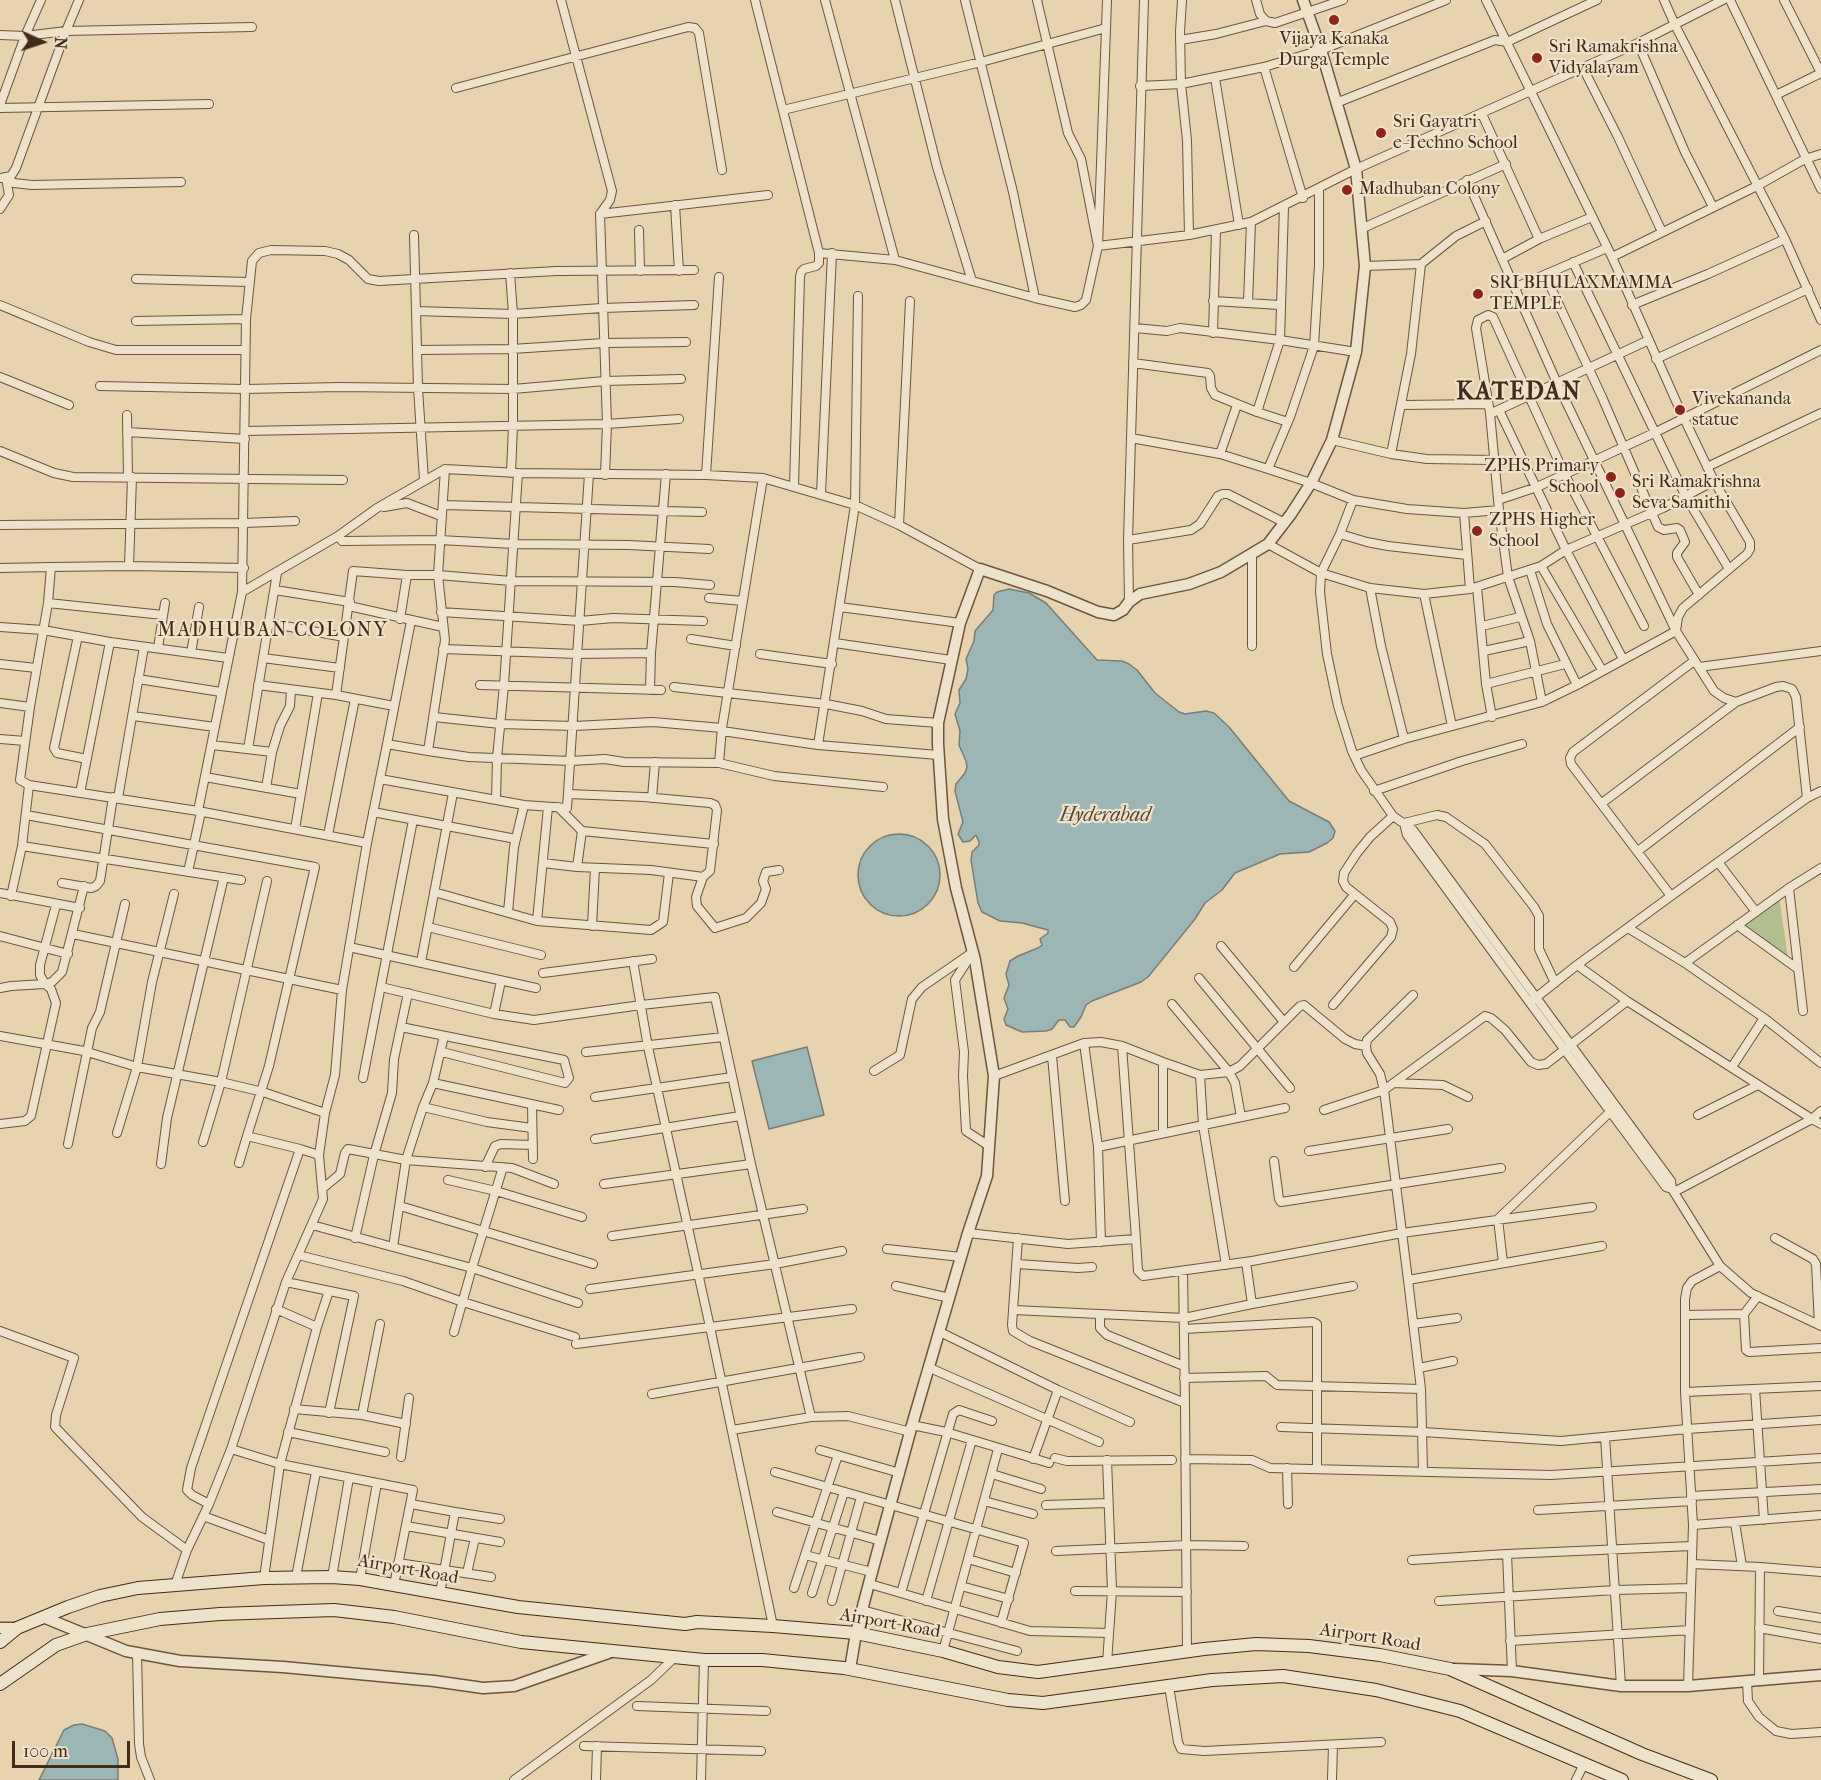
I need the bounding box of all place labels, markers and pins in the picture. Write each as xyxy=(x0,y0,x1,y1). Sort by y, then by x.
marker: Vijaya Kanaka Durga Temple xyxy=(1327,13,1341,27)
place label: Vijaya Kanaka Durga Temple xyxy=(1278,29,1390,72)
place label: Sri Ramakrishna Vidyalayam xyxy=(1549,37,1678,80)
marker: Sri Ramakrishna Vidyalayam xyxy=(1530,51,1544,65)
place label: Sri Gayatri e-Techno School xyxy=(1393,112,1518,154)
marker: Sri Gayatri e-Techno School xyxy=(1374,126,1388,140)
place label: Madhuban Colony xyxy=(1359,179,1500,201)
marker: Madhuban Colony xyxy=(1340,183,1354,197)
place label: SRI BHULAXMAMMA TEMPLE xyxy=(1490,273,1673,316)
marker: SRI BHULAXMAMMA TEMPLE xyxy=(1471,287,1485,301)
place label: Vivekananda statue xyxy=(1692,389,1791,432)
marker: Vivekananda statue xyxy=(1673,403,1687,417)
place label: ZPHS Primary School xyxy=(1484,456,1599,498)
marker: ZPHS Primary School xyxy=(1604,470,1618,484)
place label: Sri Ramakrishna Seva Samithi xyxy=(1632,472,1761,514)
marker: Sri Ramakrishna Seva Samithi xyxy=(1613,486,1627,500)
place label: ZPHS Higher School xyxy=(1489,510,1595,552)
marker: ZPHS Higher School xyxy=(1470,524,1484,538)

